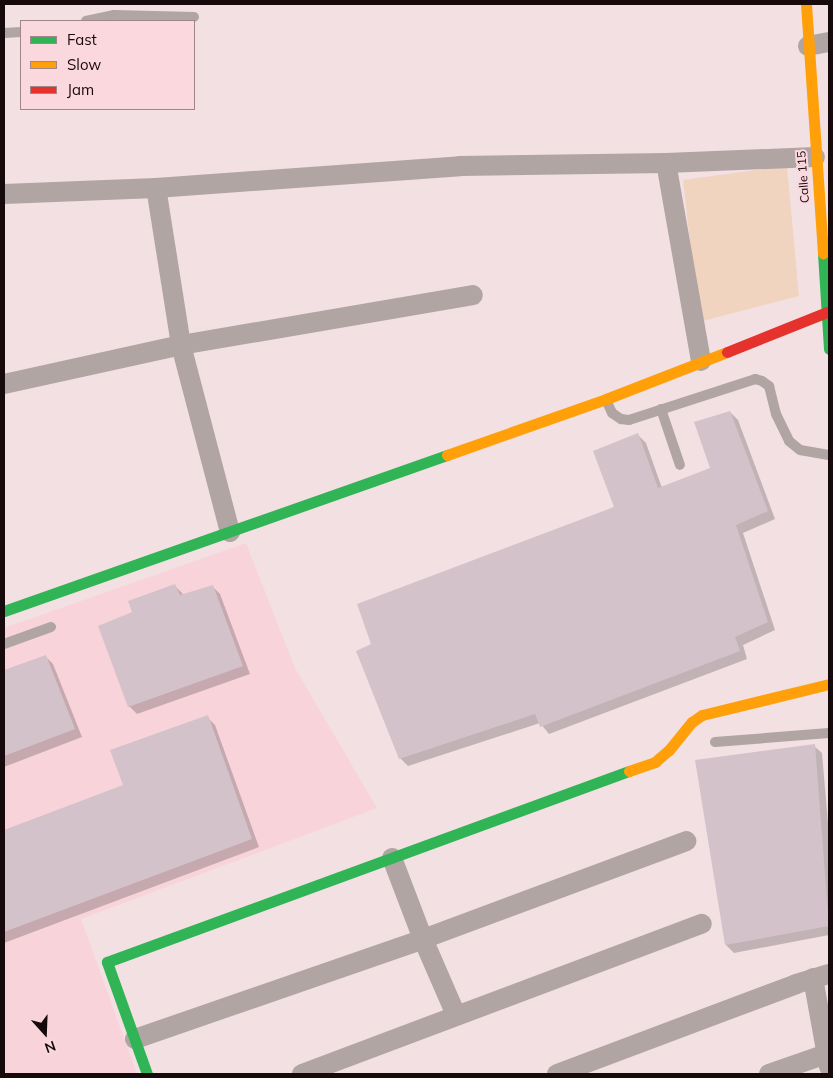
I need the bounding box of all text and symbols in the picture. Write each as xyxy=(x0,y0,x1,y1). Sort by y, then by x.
legend xyxy=(20,20,195,110)
text: Fast xyxy=(67,30,97,49)
text: Slow xyxy=(67,55,101,74)
text: Jam xyxy=(67,80,94,99)
street label: Calle 115 xyxy=(794,150,812,204)
north arrow xyxy=(20,1008,70,1058)
text: N xyxy=(42,1037,58,1057)

